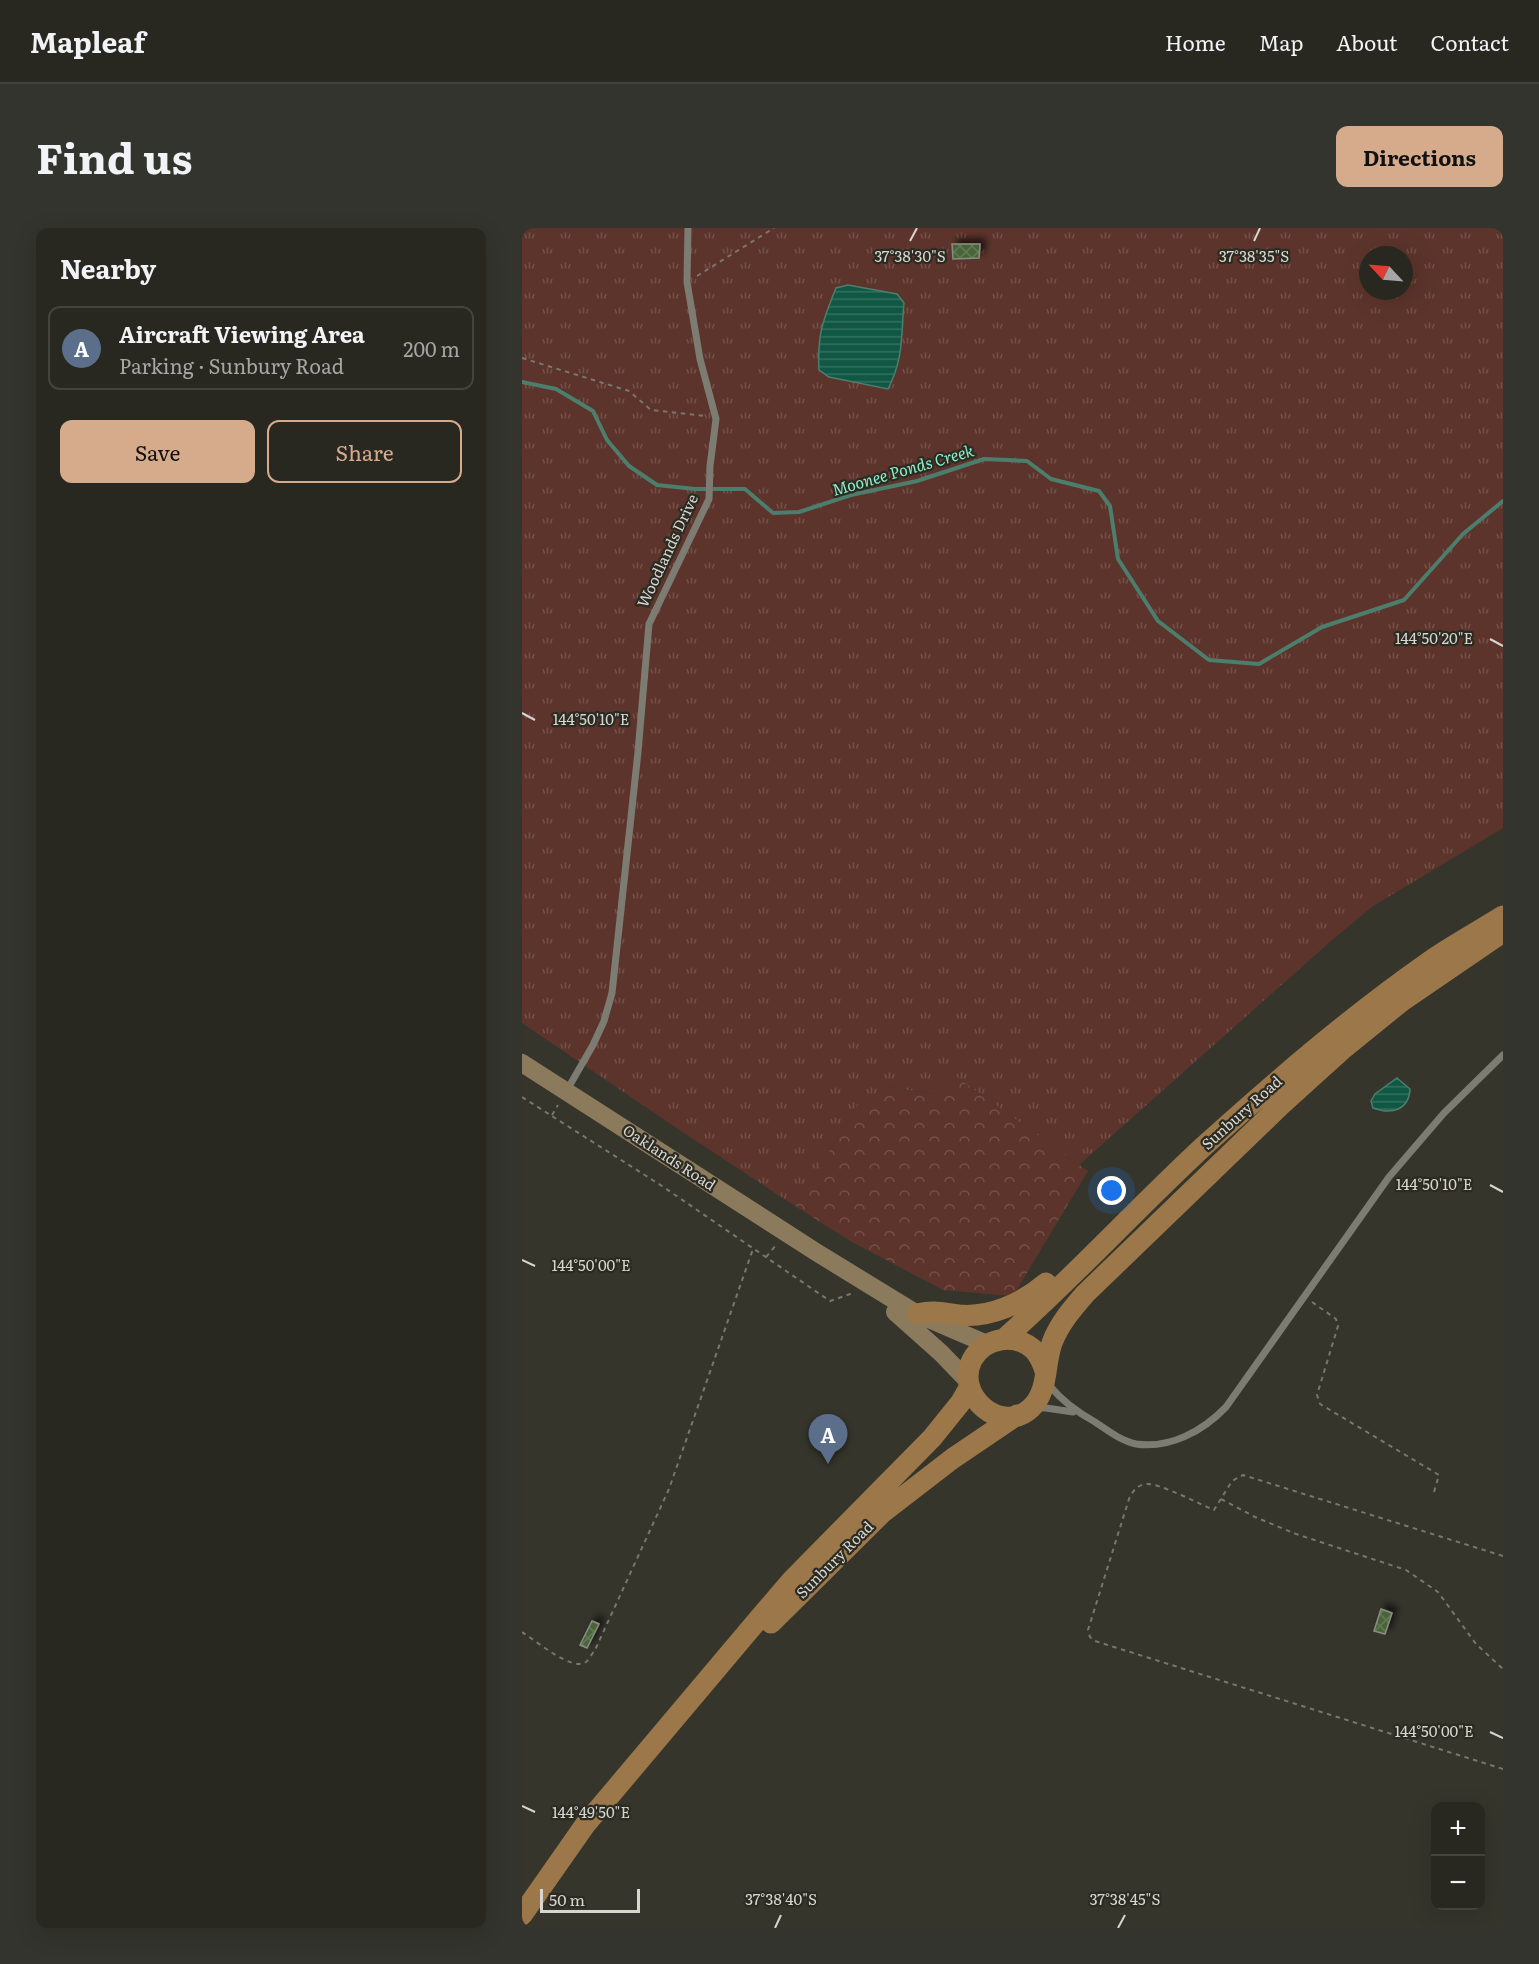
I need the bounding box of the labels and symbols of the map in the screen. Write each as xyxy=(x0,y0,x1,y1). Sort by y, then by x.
text: 37°38'30"S xyxy=(874,244,946,267)
text: 37°38'35"S xyxy=(1219,244,1289,267)
north arrow xyxy=(1359,246,1413,300)
water label: Moonee Ponds Creek xyxy=(829,437,977,501)
street label: Woodlands Drive xyxy=(630,490,703,611)
text: 144°50'20"E xyxy=(1395,626,1473,649)
text: 144°50'10"E xyxy=(553,707,629,730)
street label: Sunbury Road xyxy=(1196,1069,1286,1154)
street label: Oaklands Road xyxy=(619,1118,721,1195)
text: 144°50'10"E xyxy=(1396,1172,1472,1195)
your location xyxy=(1097,1176,1126,1205)
text: 144°50'00"E xyxy=(551,1253,631,1276)
pin: A xyxy=(808,1414,848,1464)
street label: Sunbury Road xyxy=(790,1515,878,1603)
text: 144°50'00"E xyxy=(1394,1719,1474,1742)
text: 144°49'50"E xyxy=(552,1800,630,1823)
scale bar xyxy=(540,1886,640,1914)
text: 37°38'40"S xyxy=(745,1887,817,1910)
text: 37°38'45"S xyxy=(1090,1887,1160,1910)

